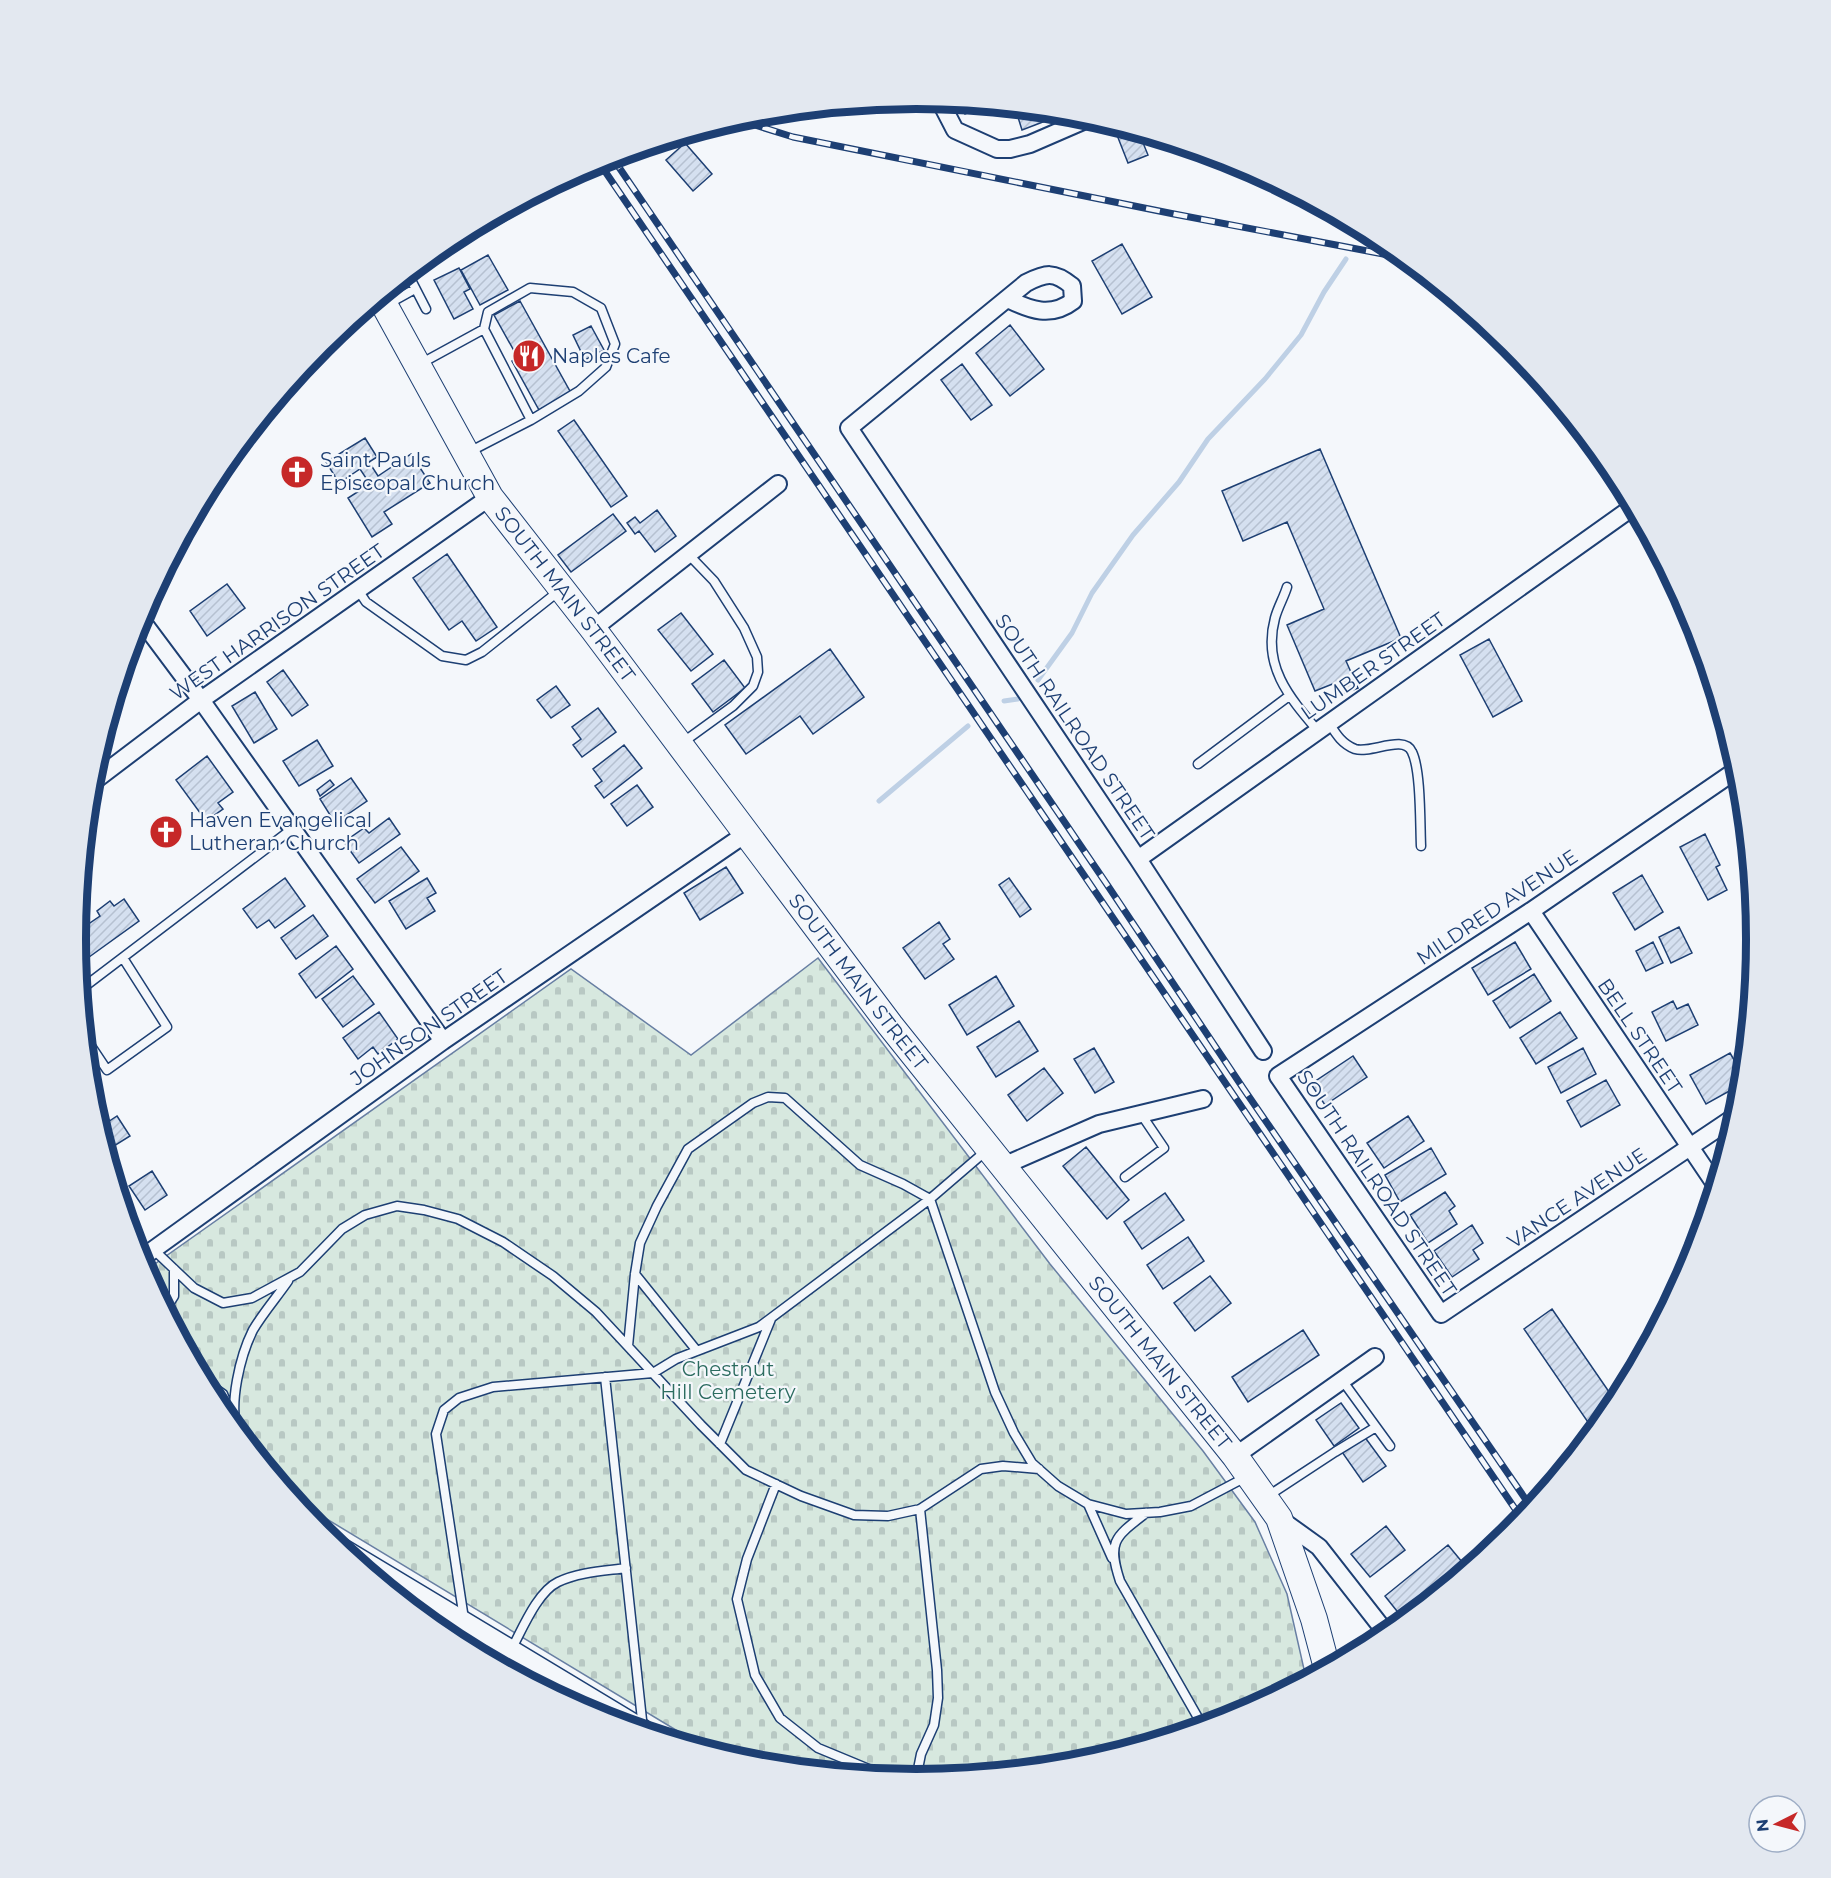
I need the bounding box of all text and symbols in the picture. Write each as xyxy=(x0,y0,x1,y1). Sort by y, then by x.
restaurant icon: Naples Cafe xyxy=(511,338,547,374)
place label: Naples Cafe xyxy=(552,344,671,368)
place label: Saint Pauls Episcopal Church xyxy=(320,448,495,495)
church icon: Saint Pauls Episcopal Church xyxy=(279,454,315,490)
street label: SOUTH MAIN STREET xyxy=(490,502,641,687)
street label: WEST HARRISON STREET xyxy=(165,538,389,705)
street label: LUMBER STREET xyxy=(1296,607,1450,725)
street label: SOUTH RAILROAD STREET xyxy=(990,609,1160,845)
place label: Haven Evangelical Lutheran Church xyxy=(189,808,372,855)
church icon: Haven Evangelical Lutheran Church xyxy=(148,814,184,850)
street label: MILDRED AVENUE xyxy=(1412,844,1582,970)
street label: SOUTH MAIN STREET xyxy=(784,889,933,1075)
street label: JOHNSON STREET xyxy=(345,963,513,1091)
street label: BELL STREET xyxy=(1593,974,1688,1098)
street label: SOUTH RAILROAD STREET xyxy=(1292,1065,1462,1301)
street label: VANCE AVENUE xyxy=(1503,1143,1651,1253)
street label: SOUTH MAIN STREET xyxy=(1084,1271,1237,1454)
park label: Chestnut Hill Cemetery xyxy=(660,1357,796,1404)
north arrow xyxy=(1747,1794,1807,1854)
text: N xyxy=(1752,1818,1773,1833)

